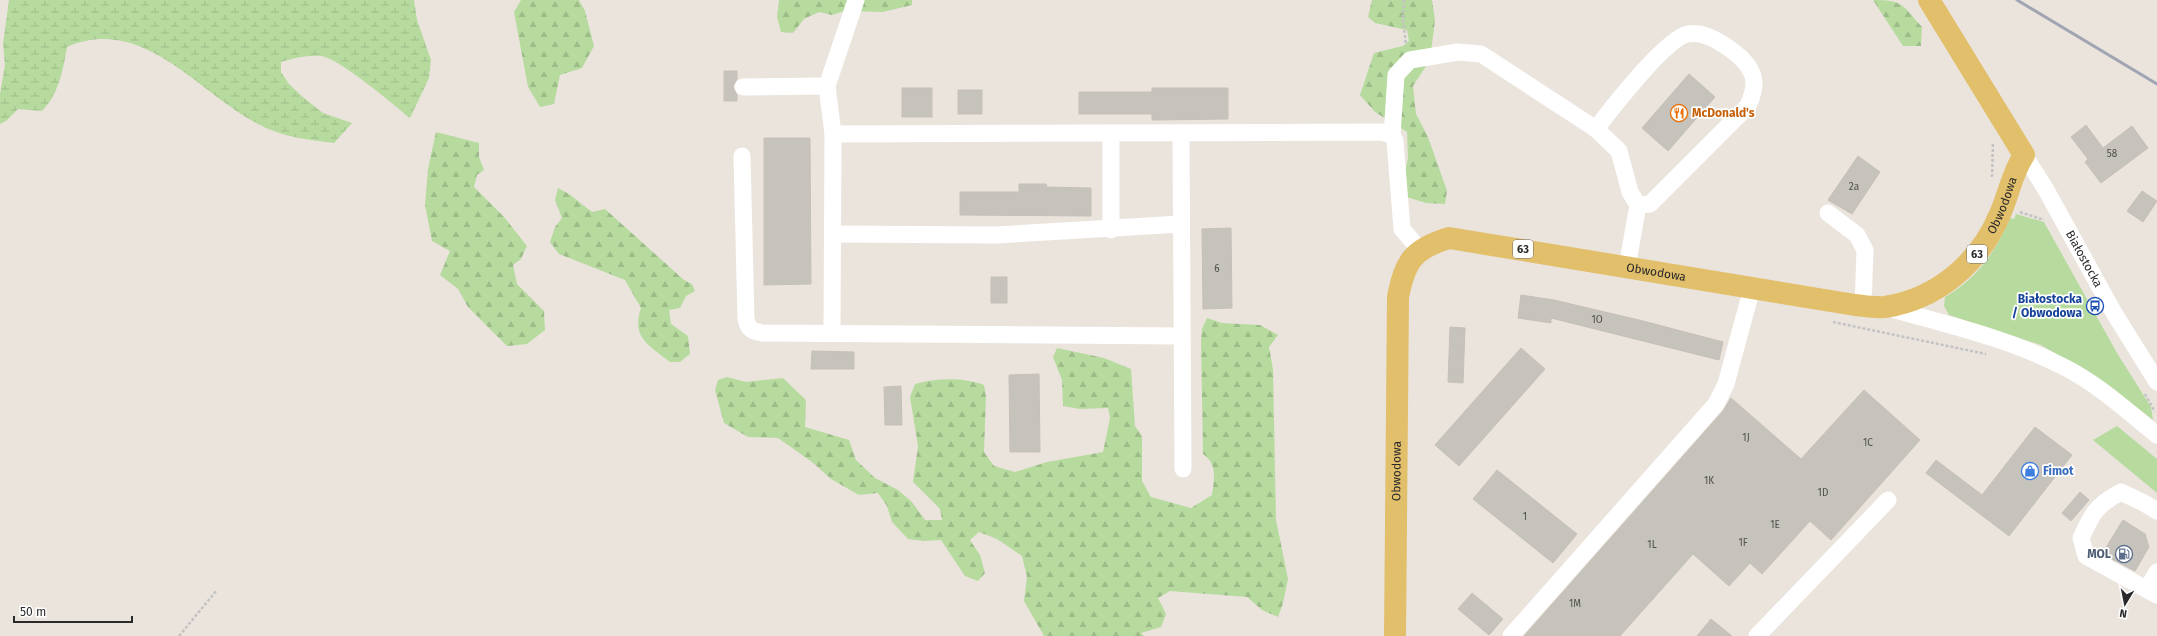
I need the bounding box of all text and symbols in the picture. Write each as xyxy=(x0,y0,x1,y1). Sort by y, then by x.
restaurant icon: McDonald's xyxy=(1669,103,1689,123)
place label: McDonald's xyxy=(1692,106,1755,120)
house number: 58 xyxy=(2107,148,2118,160)
street label: Obwodowa xyxy=(1984,175,2020,237)
house number: 2a xyxy=(1849,181,1859,193)
street label: Białostocka xyxy=(2063,228,2105,290)
road number: 63 xyxy=(1513,240,1533,258)
road number: 63 xyxy=(1967,245,1987,263)
street label: Obwodowa xyxy=(1625,260,1687,284)
house number: 6 xyxy=(1214,263,1220,275)
place label: Białostocka / Obwodowa xyxy=(2012,292,2082,320)
bus stop icon: Białostocka / Obwodowa xyxy=(2085,296,2105,316)
house number: 1O xyxy=(1591,314,1603,326)
house number: 1J xyxy=(1742,432,1750,444)
house number: 1C xyxy=(1863,437,1873,449)
street label: Obwodowa xyxy=(1389,441,1404,501)
shop icon: Fimot xyxy=(2020,461,2040,481)
place label: Fimot xyxy=(2043,464,2074,478)
house number: 1K xyxy=(1704,475,1714,487)
house number: 1D xyxy=(1818,487,1828,499)
house number: 1 xyxy=(1523,511,1527,523)
house number: 1E xyxy=(1770,519,1780,531)
house number: 1F xyxy=(1738,537,1748,549)
house number: 1L xyxy=(1647,539,1657,551)
fuel station icon: MOL xyxy=(2114,544,2134,564)
place label: MOL xyxy=(2087,547,2111,561)
north arrow xyxy=(2105,584,2145,624)
scale bar xyxy=(14,598,132,624)
house number: 1M xyxy=(1569,598,1581,610)
text: 50 m xyxy=(20,605,46,619)
text: N xyxy=(2119,606,2128,620)

